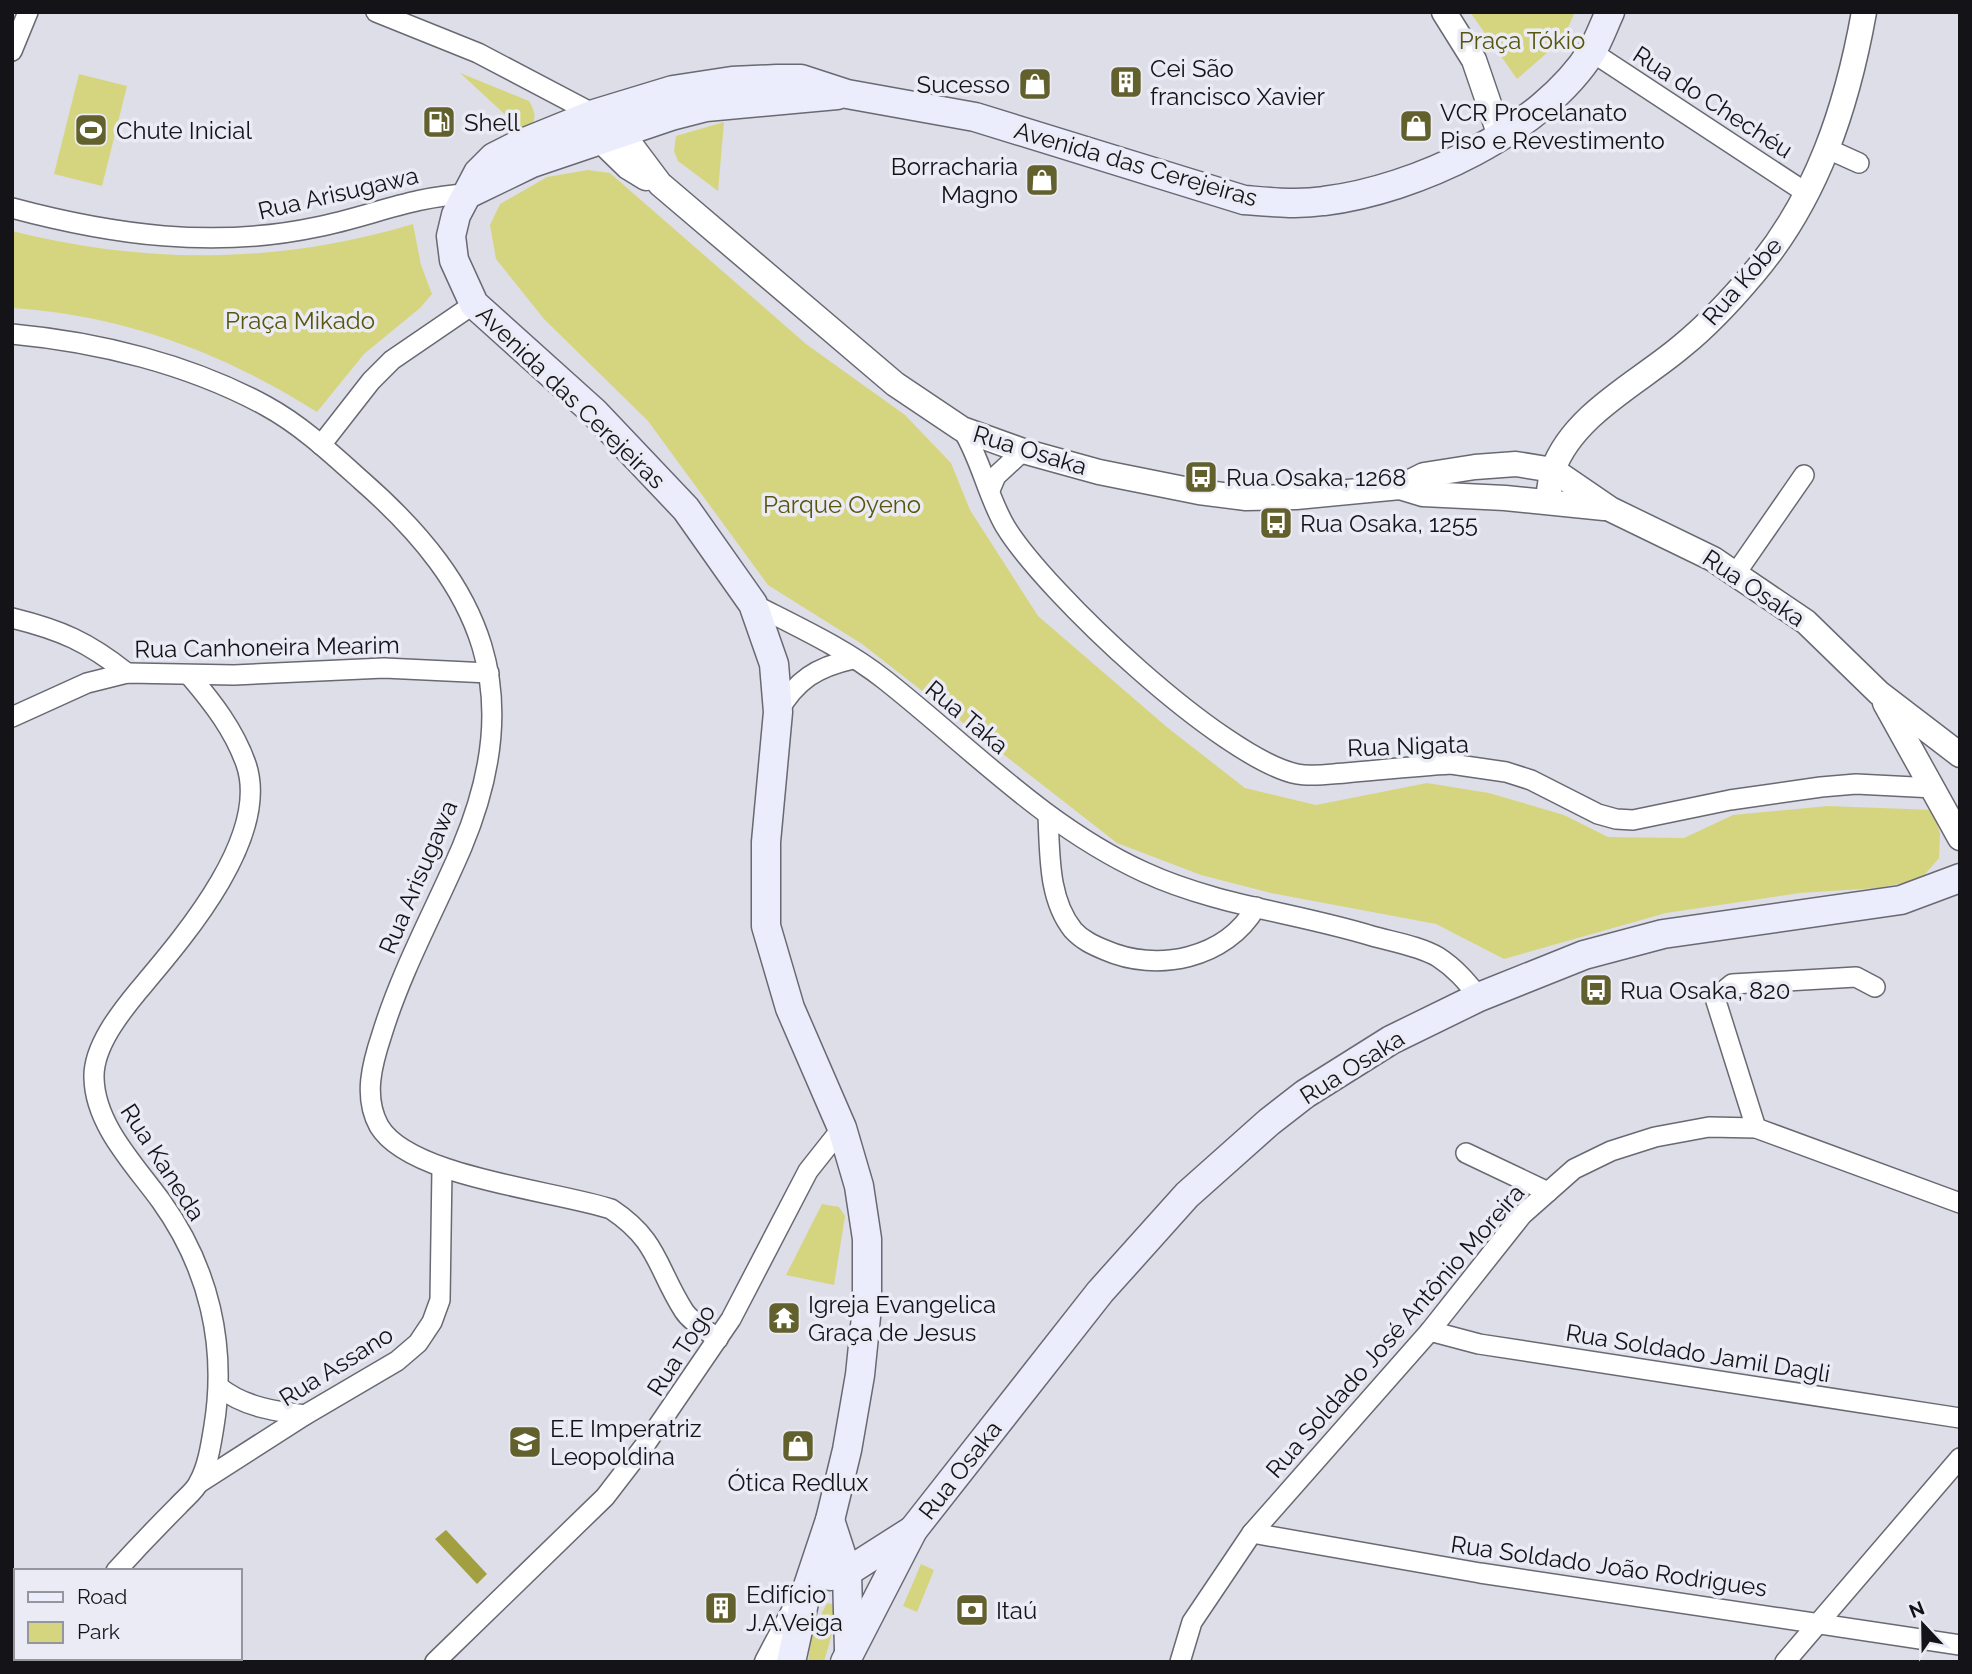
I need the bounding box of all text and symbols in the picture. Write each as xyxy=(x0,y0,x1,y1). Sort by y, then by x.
park label: Praça Tókio xyxy=(1459,26,1585,55)
street label: Rua do Chechéu xyxy=(1628,40,1798,164)
place label: Cei São francisco Xavier xyxy=(1150,54,1325,111)
building icon: Cei São francisco Xavier xyxy=(1107,63,1145,101)
shop icon: Sucesso xyxy=(1016,65,1054,103)
place label: Sucesso xyxy=(917,70,1010,99)
place label: VCR Procelanato Piso e Revestimento xyxy=(1440,98,1665,155)
fuel station icon: Shell xyxy=(420,103,458,141)
shop icon: VCR Procelanato Piso e Revestimento xyxy=(1397,107,1435,145)
place label: Shell xyxy=(464,108,520,137)
sports icon: Chute Inicial xyxy=(72,111,110,149)
street label: Avenida das Cerejeiras xyxy=(1011,115,1261,213)
place label: Chute Inicial xyxy=(116,116,252,145)
place label: Borracharia Magno xyxy=(891,152,1018,209)
street label: Rua Arisugawa xyxy=(255,160,421,226)
shop icon: Borracharia Magno xyxy=(1023,161,1061,199)
street label: Rua Kobe xyxy=(1696,231,1788,331)
street label: Avenida das Cerejeiras xyxy=(471,299,671,495)
park label: Praça Mikado xyxy=(225,306,375,335)
street label: Rua Osaka xyxy=(970,419,1090,481)
bus stop icon: Rua Osaka, 1268 xyxy=(1182,458,1220,496)
place label: Rua Osaka, 1268 xyxy=(1226,463,1406,492)
park label: Parque Oyeno xyxy=(763,490,921,519)
bus stop icon: Rua Osaka, 1255 xyxy=(1257,504,1295,542)
place label: Rua Osaka, 1255 xyxy=(1300,509,1478,538)
street label: Rua Osaka xyxy=(1697,543,1811,633)
street label: Rua Canhoneira Mearim xyxy=(134,630,400,664)
street label: Rua Taka xyxy=(920,674,1014,760)
street label: Rua Nigata xyxy=(1347,729,1469,763)
street label: Rua Arisugawa xyxy=(373,796,463,958)
bus stop icon: Rua Osaka, 820 xyxy=(1577,971,1615,1009)
place label: Rua Osaka, 820 xyxy=(1620,976,1790,1005)
street label: Rua Osaka xyxy=(1295,1024,1409,1110)
street label: Rua Kaneda xyxy=(114,1098,212,1226)
street label: Rua Soldado José Antônio Moreira xyxy=(1260,1178,1530,1484)
place label: Igreja Evangelica Graça de Jesus xyxy=(808,1290,996,1347)
street label: Rua Togo xyxy=(641,1299,721,1401)
temple icon: Igreja Evangelica Graça de Jesus xyxy=(765,1299,803,1337)
street label: Rua Soldado Jamil Dagli xyxy=(1564,1318,1832,1388)
street label: Rua Assano xyxy=(274,1320,398,1412)
place label: E.E Imperatriz Leopoldina xyxy=(550,1414,702,1471)
street label: Rua Osaka xyxy=(912,1415,1008,1525)
school or university icon: E.E Imperatriz Leopoldina xyxy=(506,1423,544,1461)
shop icon: Ótica Redlux xyxy=(779,1427,817,1465)
place label: Ótica Redlux xyxy=(728,1468,868,1497)
street label: Rua Soldado João Rodrigues xyxy=(1449,1529,1769,1603)
legend xyxy=(14,1569,242,1660)
place label: Edifício J.A.Veiga xyxy=(746,1580,843,1637)
text: Road xyxy=(77,1584,127,1609)
building icon: Edifício J.A.Veiga xyxy=(702,1589,740,1627)
north arrow xyxy=(1888,1590,1958,1660)
bank icon: Itaú xyxy=(953,1591,991,1629)
place label: Itaú xyxy=(996,1596,1037,1625)
text: N xyxy=(1906,1596,1927,1622)
text: Park xyxy=(77,1619,120,1644)

